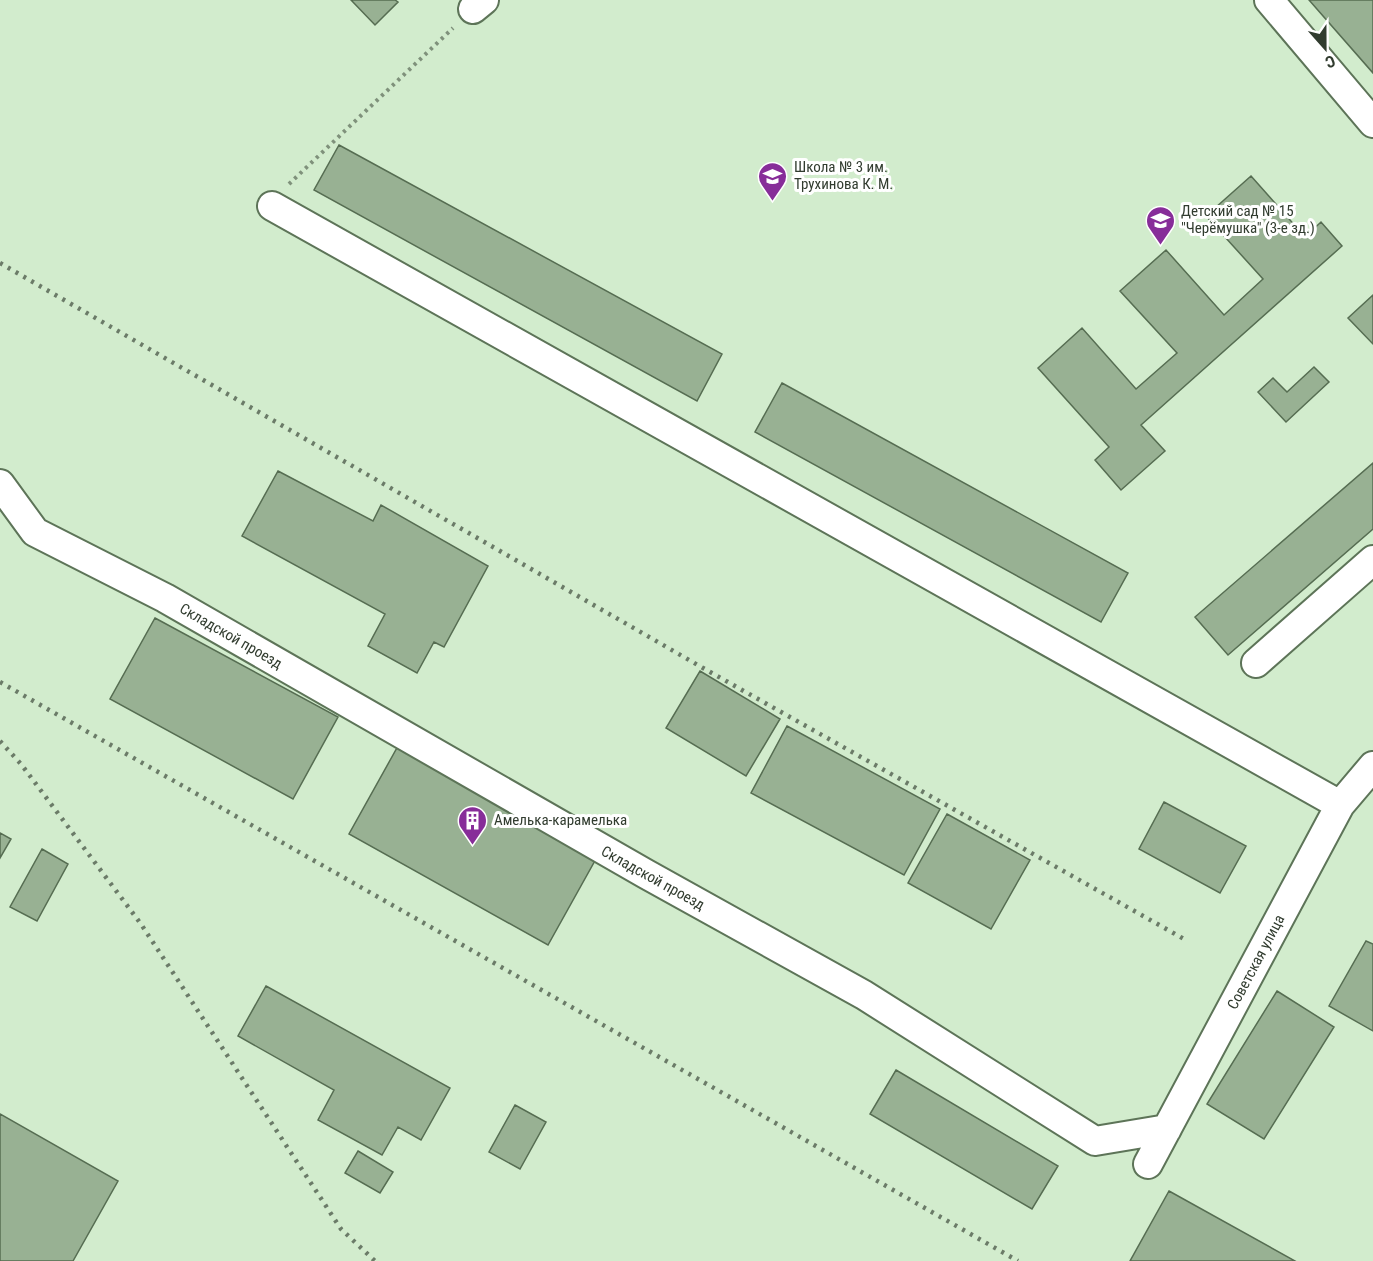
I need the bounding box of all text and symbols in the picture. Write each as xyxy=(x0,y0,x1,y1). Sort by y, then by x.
north arrow xyxy=(1295,18,1355,78)
text: С xyxy=(1323,51,1338,72)
place label: Школа № 3 им. Трухинова К. М. xyxy=(794,158,893,193)
school or university icon: Школа № 3 им. Трухинова К. М. xyxy=(757,160,789,202)
place label: Детский сад № 15 "Черёмушка" (3-е зд.) xyxy=(1181,202,1315,237)
school or university icon: Детский сад № 15 "Черёмушка" (3-е зд.) xyxy=(1144,204,1176,246)
street label: Складской проезд xyxy=(176,599,286,673)
building icon: Амелька-карамелька xyxy=(457,804,489,846)
place label: Амелька-карамелька xyxy=(494,811,627,829)
street label: Складской проезд xyxy=(598,842,708,914)
street label: Советская улица xyxy=(1223,912,1289,1012)

